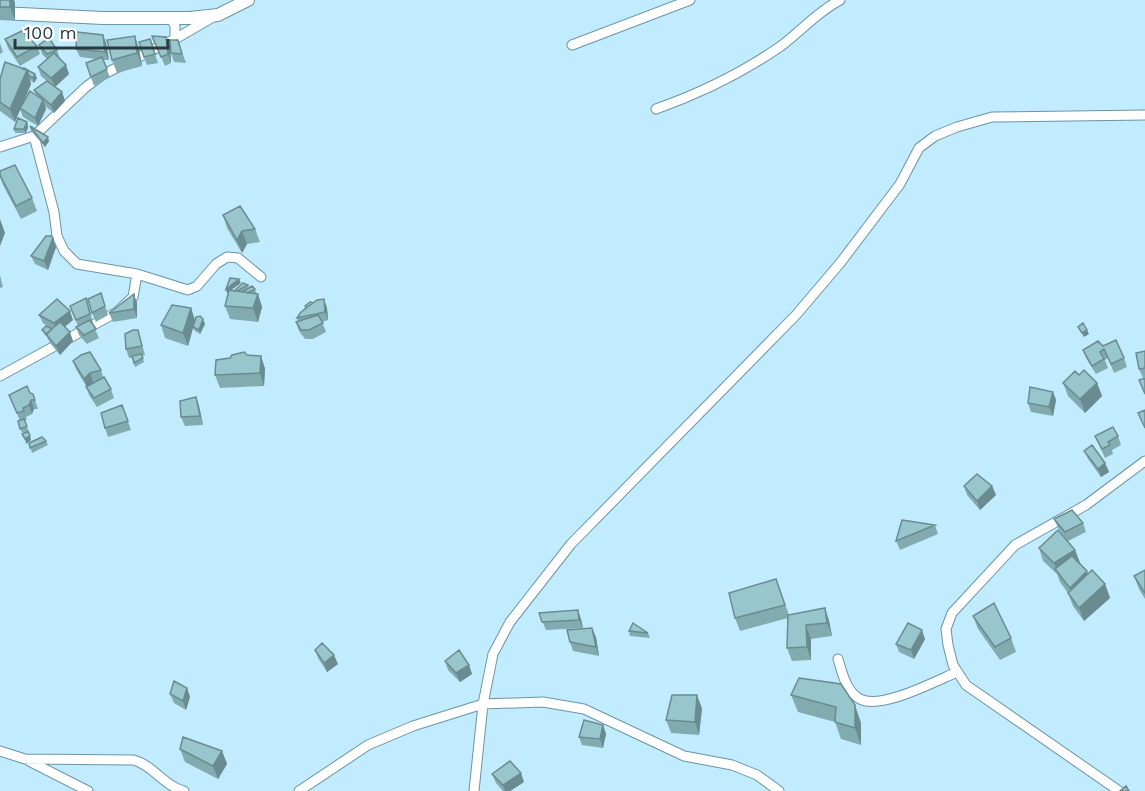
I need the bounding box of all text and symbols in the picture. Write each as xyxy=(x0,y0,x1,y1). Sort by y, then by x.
scale bar xyxy=(15,12,168,50)
text: 100 m xyxy=(24,22,77,43)

